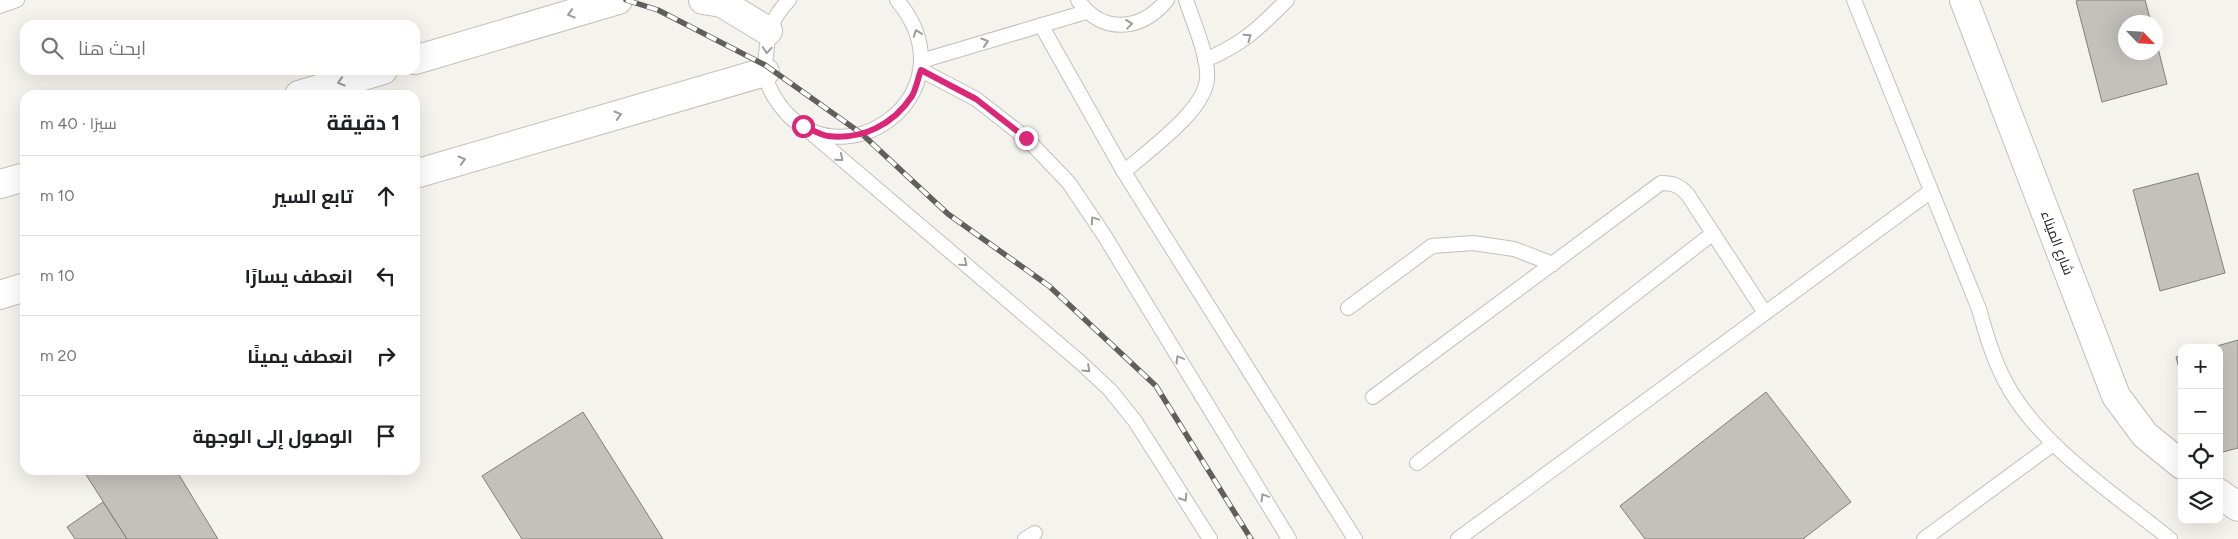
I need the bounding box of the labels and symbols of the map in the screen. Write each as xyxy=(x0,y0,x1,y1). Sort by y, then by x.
one-way arrow xyxy=(568,8,576,18)
north arrow xyxy=(2118,15,2163,60)
one-way arrow xyxy=(1125,19,1133,30)
one-way arrow xyxy=(913,29,923,38)
one-way arrow xyxy=(1242,34,1251,43)
one-way arrow xyxy=(980,38,988,48)
one-way arrow xyxy=(761,46,772,54)
one-way arrow xyxy=(337,77,346,87)
one-way arrow xyxy=(613,110,622,121)
route start xyxy=(792,115,815,138)
route end xyxy=(1015,127,1038,150)
one-way arrow xyxy=(834,152,843,161)
one-way arrow xyxy=(457,156,465,166)
street label: شارع الميناء xyxy=(2037,208,2077,278)
one-way arrow xyxy=(1091,217,1100,226)
one-way arrow xyxy=(958,257,967,266)
one-way arrow xyxy=(1176,355,1186,364)
one-way arrow xyxy=(1081,363,1090,372)
one-way arrow xyxy=(1177,493,1187,502)
one-way arrow xyxy=(1261,494,1270,503)

